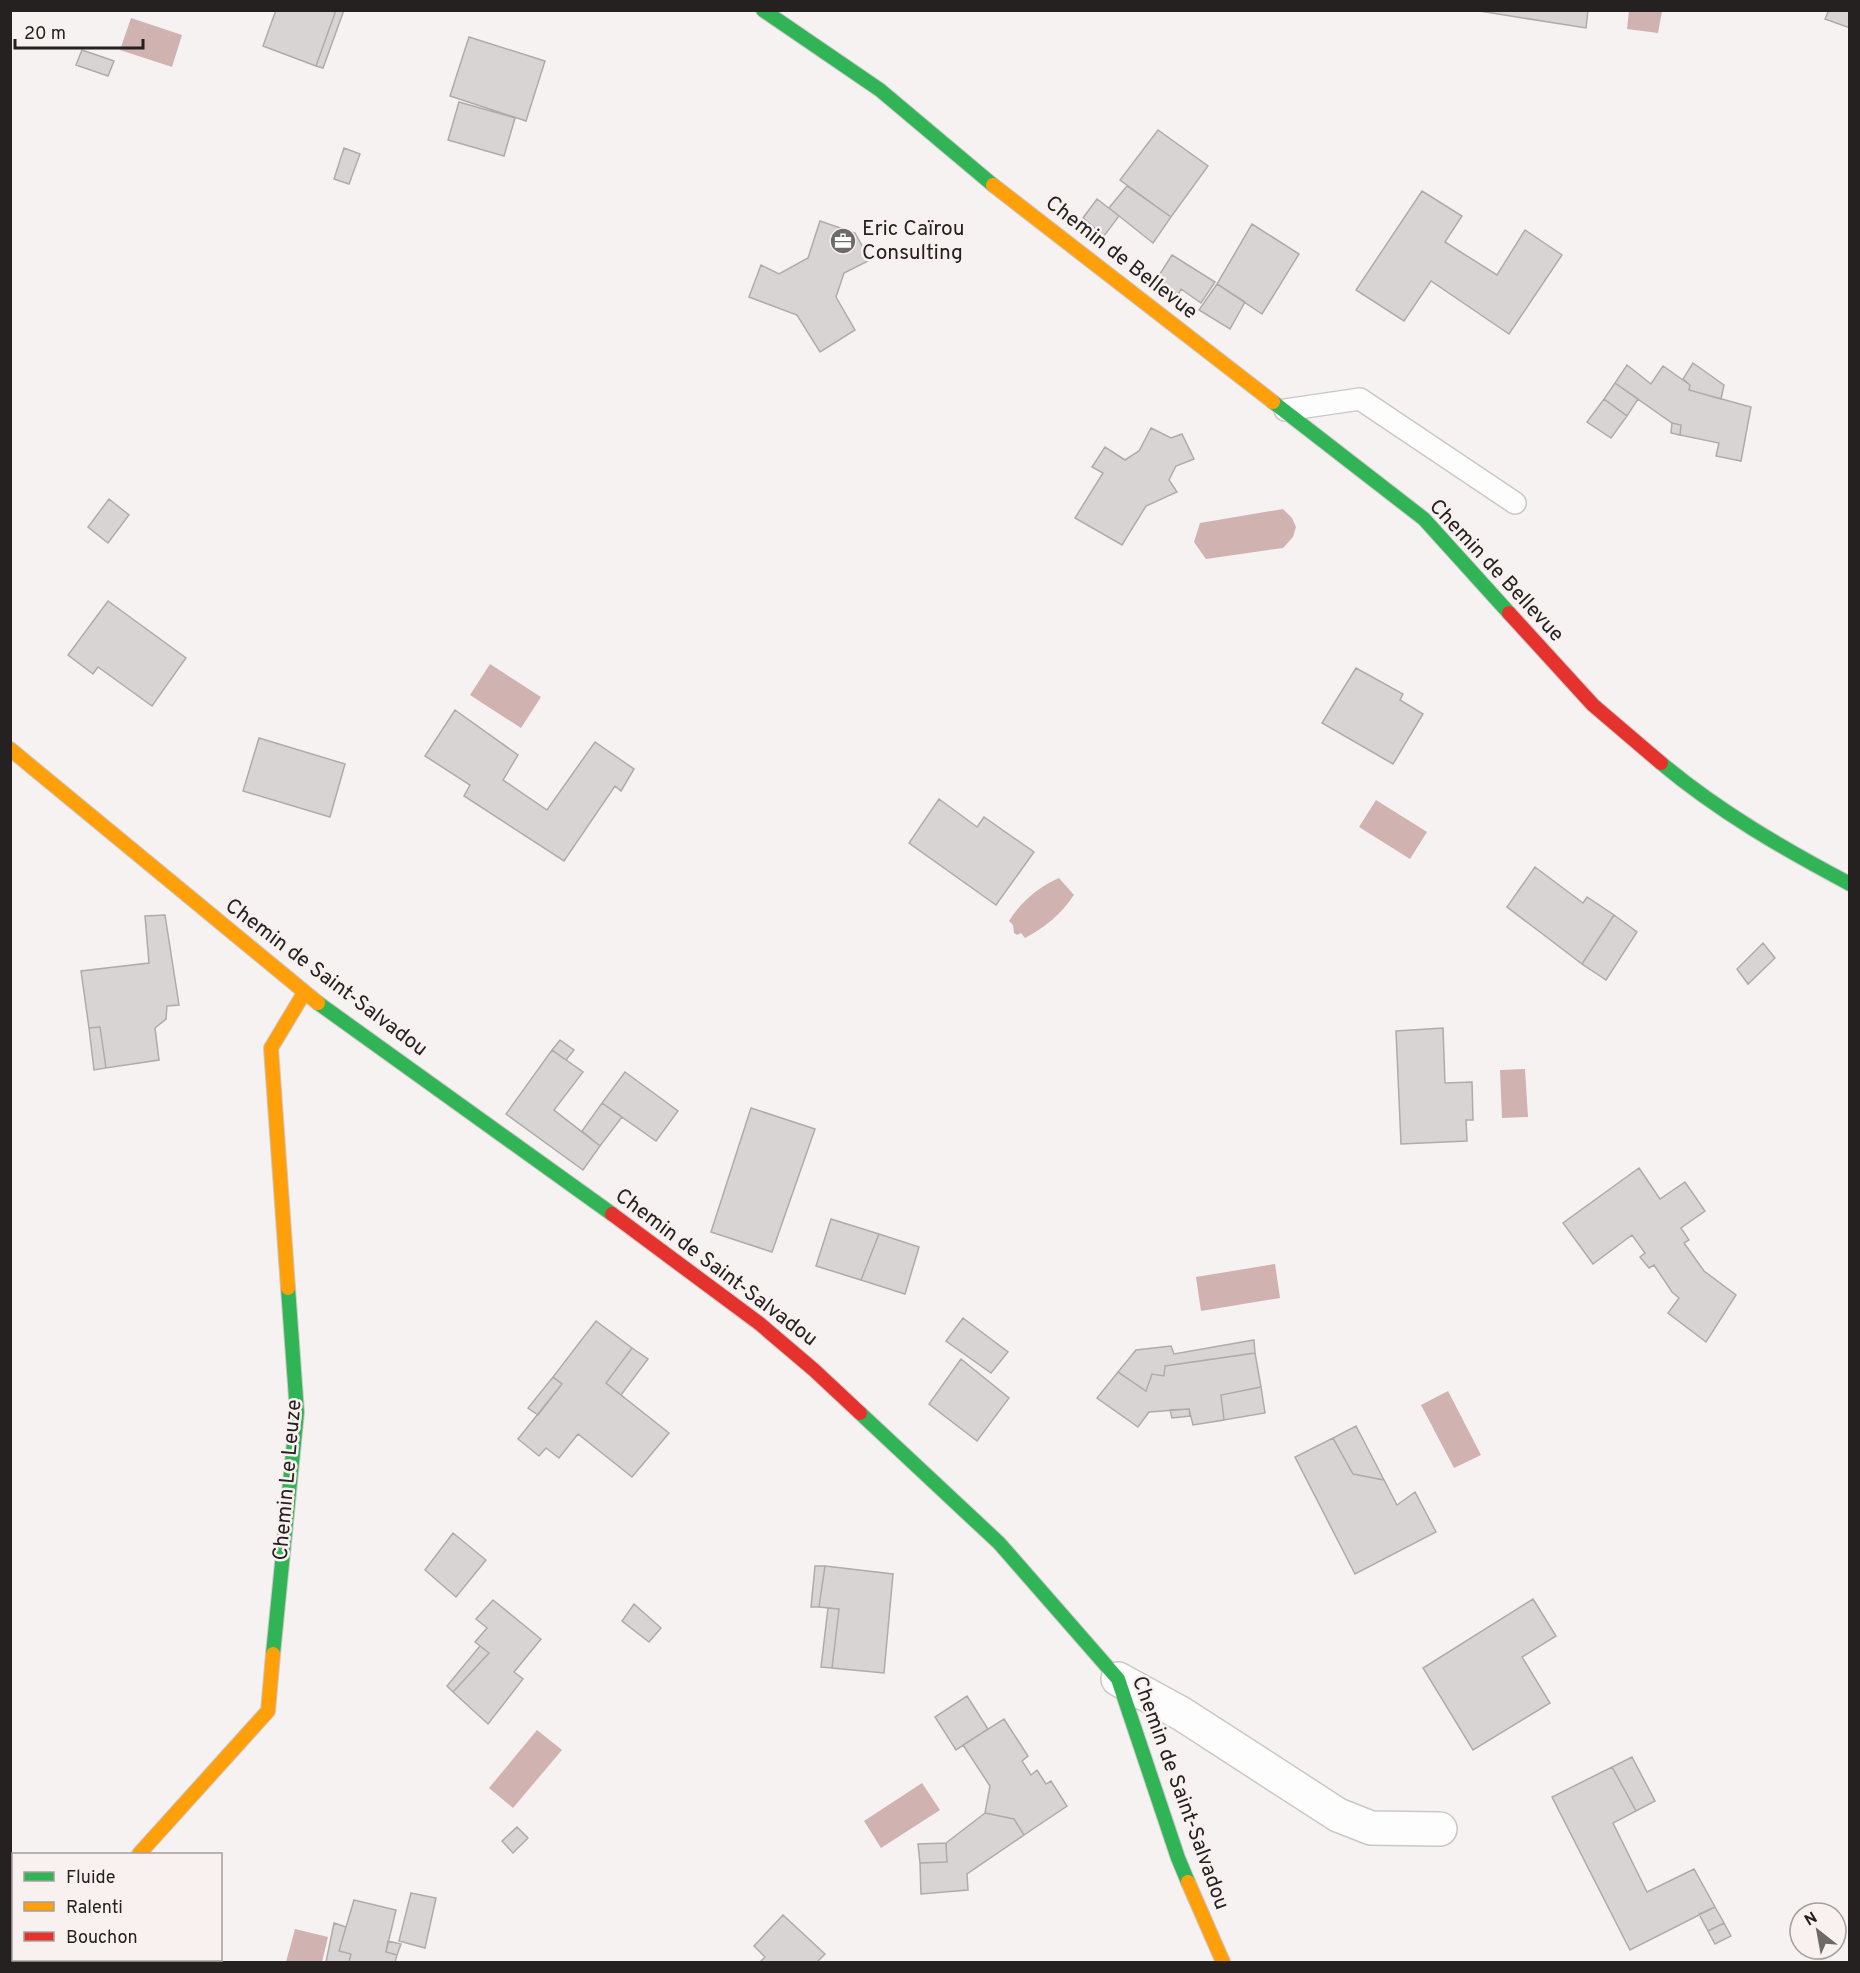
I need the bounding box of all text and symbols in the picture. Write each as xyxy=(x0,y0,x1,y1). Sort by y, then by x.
scale bar xyxy=(15,12,142,50)
text: 20 m xyxy=(24,23,66,46)
street label: Chemin de Bellevue xyxy=(1039,190,1203,326)
place label: Eric Caïrou Consulting xyxy=(862,216,964,267)
office icon: Eric Caïrou Consulting xyxy=(828,226,858,256)
street label: Chemin de Bellevue xyxy=(1423,494,1569,648)
street label: Chemin de Saint-Salvadou xyxy=(219,893,433,1063)
street label: Chemin de Saint-Salvadou xyxy=(609,1183,823,1353)
street label: Chemin Le Leuze xyxy=(268,1398,308,1562)
street label: Chemin de Saint-Salvadou xyxy=(1125,1672,1235,1914)
legend xyxy=(12,1853,222,1961)
text: Fluide xyxy=(66,1867,115,1890)
text: Ralenti xyxy=(66,1897,123,1920)
north arrow xyxy=(1788,1901,1848,1961)
text: N xyxy=(1801,1908,1821,1931)
text: Bouchon xyxy=(66,1927,138,1950)

